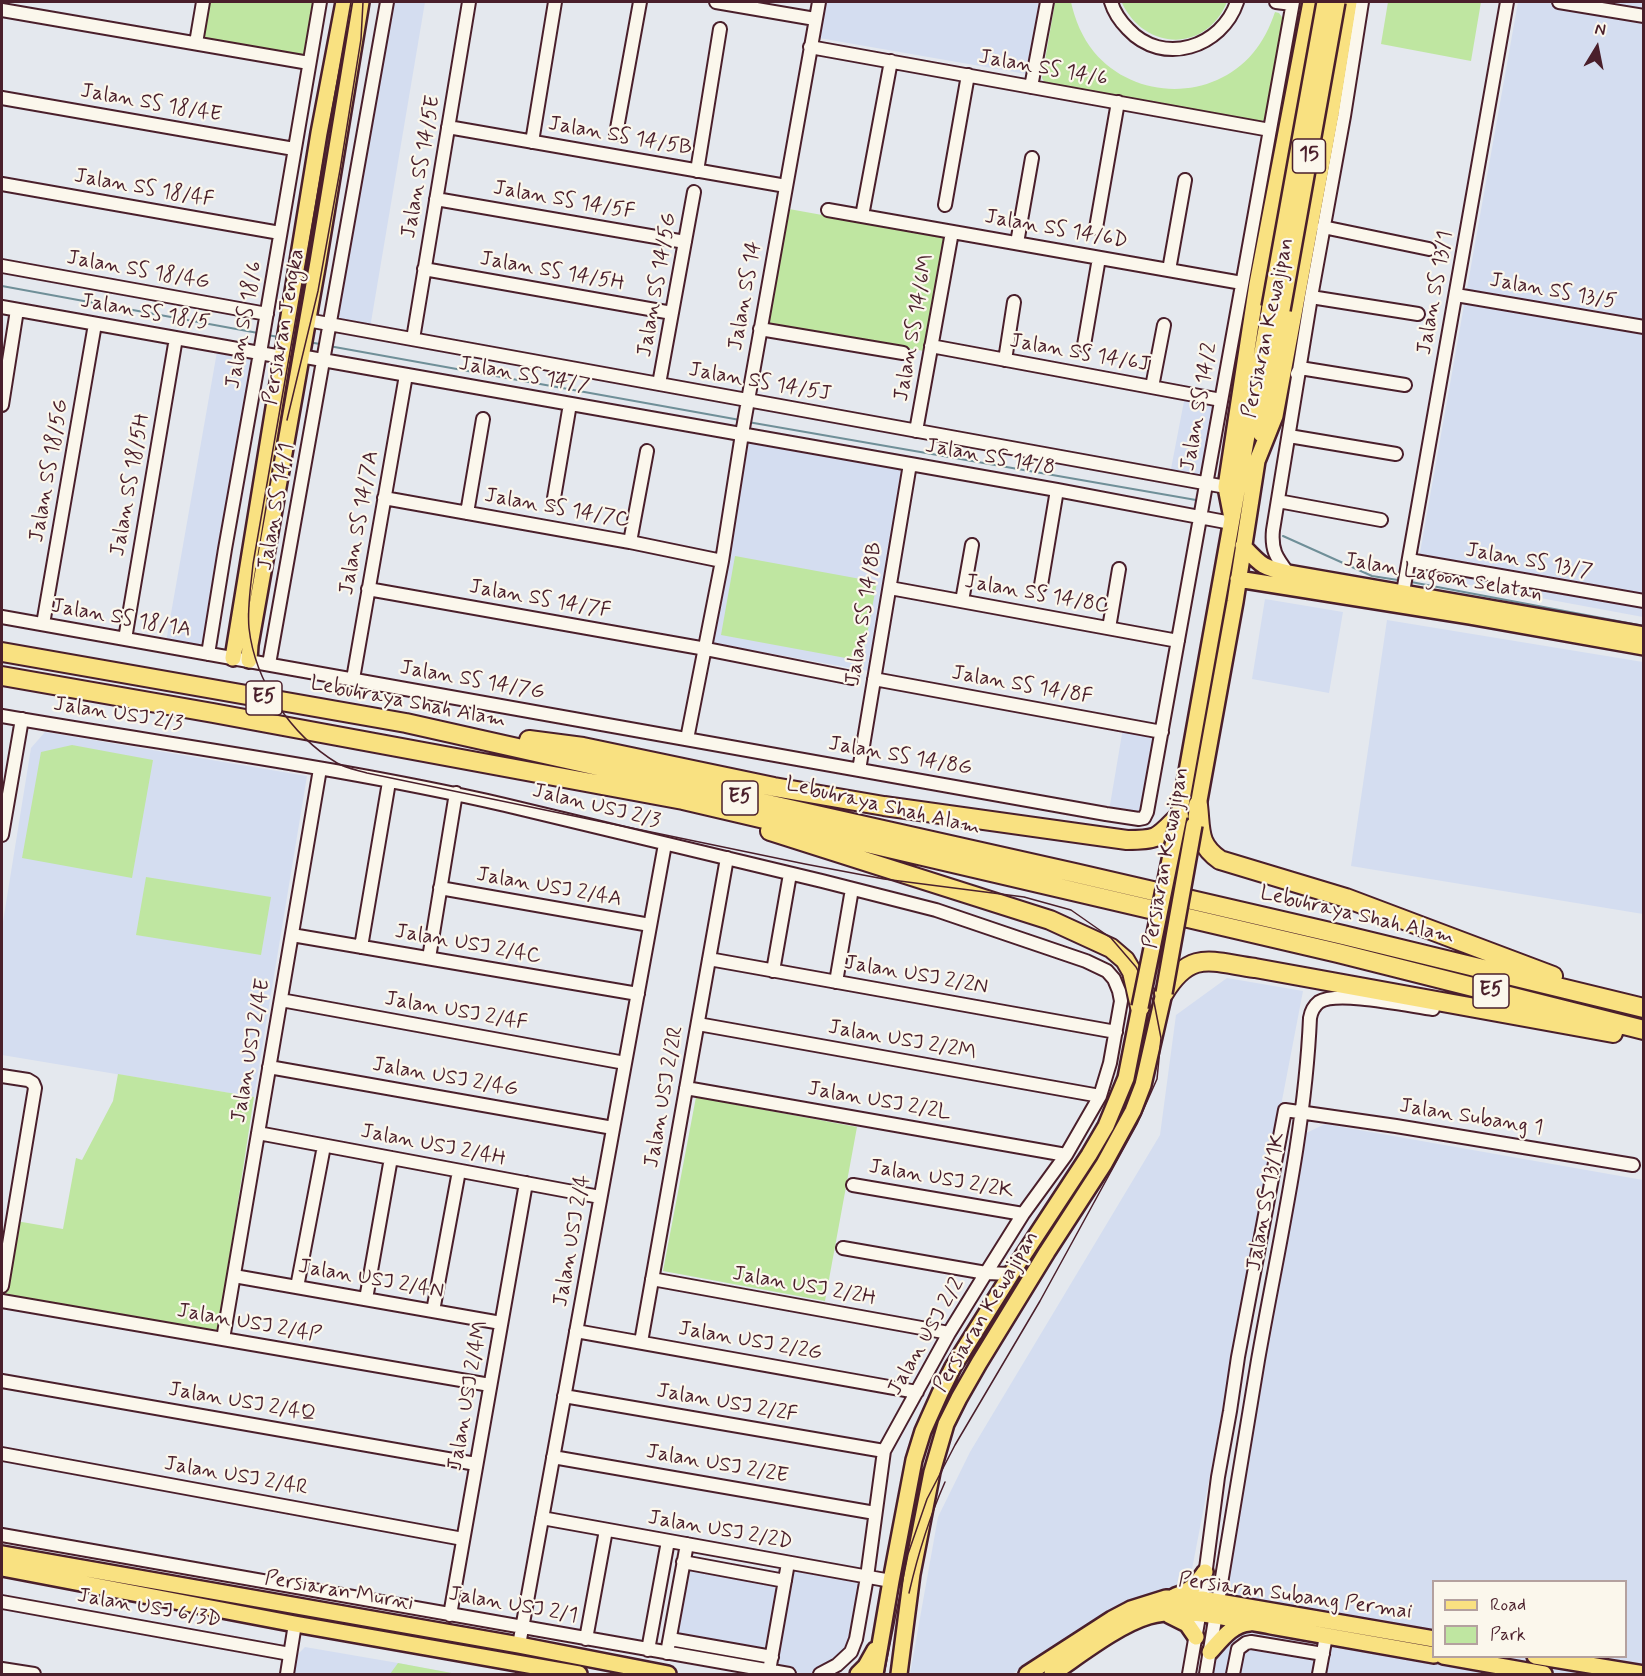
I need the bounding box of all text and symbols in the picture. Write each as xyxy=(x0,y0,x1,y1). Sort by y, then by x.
north arrow xyxy=(1567,18,1627,78)
text: N xyxy=(1593,19,1607,41)
street label: Jalan SS 14/6 xyxy=(977,45,1109,93)
street label: Jalan SS 18/4E xyxy=(78,79,224,129)
street label: Jalan SS 14/5E xyxy=(397,94,447,240)
street label: Jalan SS 14/5B xyxy=(546,112,694,162)
road number: 15 xyxy=(1292,139,1326,173)
street label: Jalan SS 18/4F xyxy=(72,164,216,214)
street label: Jalan SS 14/5F xyxy=(491,176,637,226)
street label: Jalan SS 14/6D xyxy=(982,205,1130,255)
street label: Jalan SS 14/5G xyxy=(633,211,683,359)
street label: Jalan SS 13/1 xyxy=(1413,229,1459,357)
street label: Persiaran Kewajipan xyxy=(1238,236,1300,420)
street label: Jalan SS 14 xyxy=(724,239,768,353)
street label: Jalan SS 18/4G xyxy=(65,246,211,296)
street label: Persiaran Jengka xyxy=(259,247,311,407)
street label: Jalan SS 14/5H xyxy=(478,247,626,297)
street label: Jalan SS 14/6M xyxy=(890,253,940,403)
street label: Jalan SS 18/6 xyxy=(221,259,269,391)
street label: Jalan SS 13/5 xyxy=(1488,268,1618,316)
street label: Jalan SS 18/5 xyxy=(78,289,212,337)
street label: Jalan SS 14/6J xyxy=(1008,329,1152,379)
street label: Jalan SS 14/2 xyxy=(1176,341,1224,473)
street label: Jalan SS 14/7 xyxy=(457,352,591,400)
street label: Jalan SS 14/5J xyxy=(687,358,833,408)
street label: Jalan SS 18/5G xyxy=(25,397,75,545)
street label: Jalan SS 18/5H xyxy=(106,412,156,558)
street label: Jalan SS 14/8 xyxy=(923,434,1057,482)
street label: Jalan SS 14/1 xyxy=(253,441,301,573)
street label: Jalan SS 14/7A xyxy=(335,449,385,597)
street label: Jalan SS 14/7C xyxy=(482,484,632,534)
street label: Jalan SS 13/7 xyxy=(1463,538,1595,586)
street label: Jalan SS 14/8B xyxy=(841,541,889,687)
street label: Jalan Lagoon Selatan xyxy=(1342,548,1544,608)
street label: Jalan SS 14/8C xyxy=(963,570,1111,620)
street label: Jalan SS 14/7F xyxy=(467,575,613,625)
street label: Jalan SS 18/1A xyxy=(49,594,193,644)
street label: Jalan SS 14/7G xyxy=(398,656,546,706)
street label: Jalan SS 14/8F xyxy=(950,661,1094,711)
street label: Lebuhraya Shah Alam xyxy=(308,672,508,734)
road number: E5 xyxy=(246,681,282,715)
street label: Jalan USJ 2/3 xyxy=(51,692,185,738)
street label: Jalan SS 14/8G xyxy=(826,732,974,782)
street label: Persiaran Kewajipan xyxy=(1139,765,1195,951)
street label: Lebuhraya Shah Alam xyxy=(783,772,983,842)
street label: Jalan USJ 2/3 xyxy=(530,779,662,835)
road number: E5 xyxy=(722,781,758,815)
street label: Jalan USJ 2/4A xyxy=(474,863,624,913)
street label: Lebuhraya Shah Alam xyxy=(1257,881,1457,951)
street label: Jalan USJ 2/4C xyxy=(393,920,543,970)
street label: Jalan USJ 2/2N xyxy=(842,951,990,1001)
road number: E5 xyxy=(1473,974,1509,1008)
street label: Jalan USJ 2/4E xyxy=(227,977,277,1125)
street label: Jalan USJ 2/4F xyxy=(383,987,529,1037)
street label: Jalan USJ 2/2M xyxy=(826,1016,978,1066)
street label: Jalan USJ 2/2R xyxy=(640,1024,690,1170)
street label: Jalan USJ 2/4G xyxy=(370,1053,520,1103)
street label: Jalan USJ 2/2L xyxy=(806,1077,952,1127)
street label: Jalan Subang 1 xyxy=(1397,1094,1545,1142)
street label: Jalan USJ 2/4H xyxy=(358,1120,508,1172)
street label: Jalan SS 13/1K xyxy=(1242,1131,1292,1273)
street label: Jalan USJ 2/2K xyxy=(867,1155,1015,1205)
street label: Jalan USJ 2/4 xyxy=(549,1173,597,1309)
street label: Persiaran Kewajipan xyxy=(929,1227,1045,1397)
street label: Jalan USJ 2/4N xyxy=(296,1255,446,1305)
street label: Jalan USJ 2/2H xyxy=(730,1262,878,1312)
street label: Jalan USJ 2/2 xyxy=(883,1274,971,1400)
street label: Jalan USJ 2/4P xyxy=(175,1299,323,1349)
street label: Jalan USJ 2/2G xyxy=(676,1317,824,1367)
street label: Jalan USJ 2/4M xyxy=(443,1319,495,1473)
street label: Jalan USJ 2/4Q xyxy=(166,1378,318,1428)
street label: Jalan USJ 2/2F xyxy=(655,1379,799,1429)
street label: Jalan USJ 2/2E xyxy=(644,1440,790,1490)
street label: Jalan USJ 2/4R xyxy=(162,1452,310,1502)
street label: Jalan USJ 2/2D xyxy=(646,1506,794,1556)
street label: Persiaran Murni xyxy=(263,1567,415,1617)
street label: Persiaran Subang Permai xyxy=(1177,1568,1413,1626)
legend xyxy=(1432,1580,1627,1658)
street label: Jalan USJ 2/1 xyxy=(446,1582,580,1630)
street label: Jalan USJ 6/3D xyxy=(75,1584,223,1634)
text: Road xyxy=(1490,1593,1526,1617)
text: Park xyxy=(1490,1623,1526,1647)

